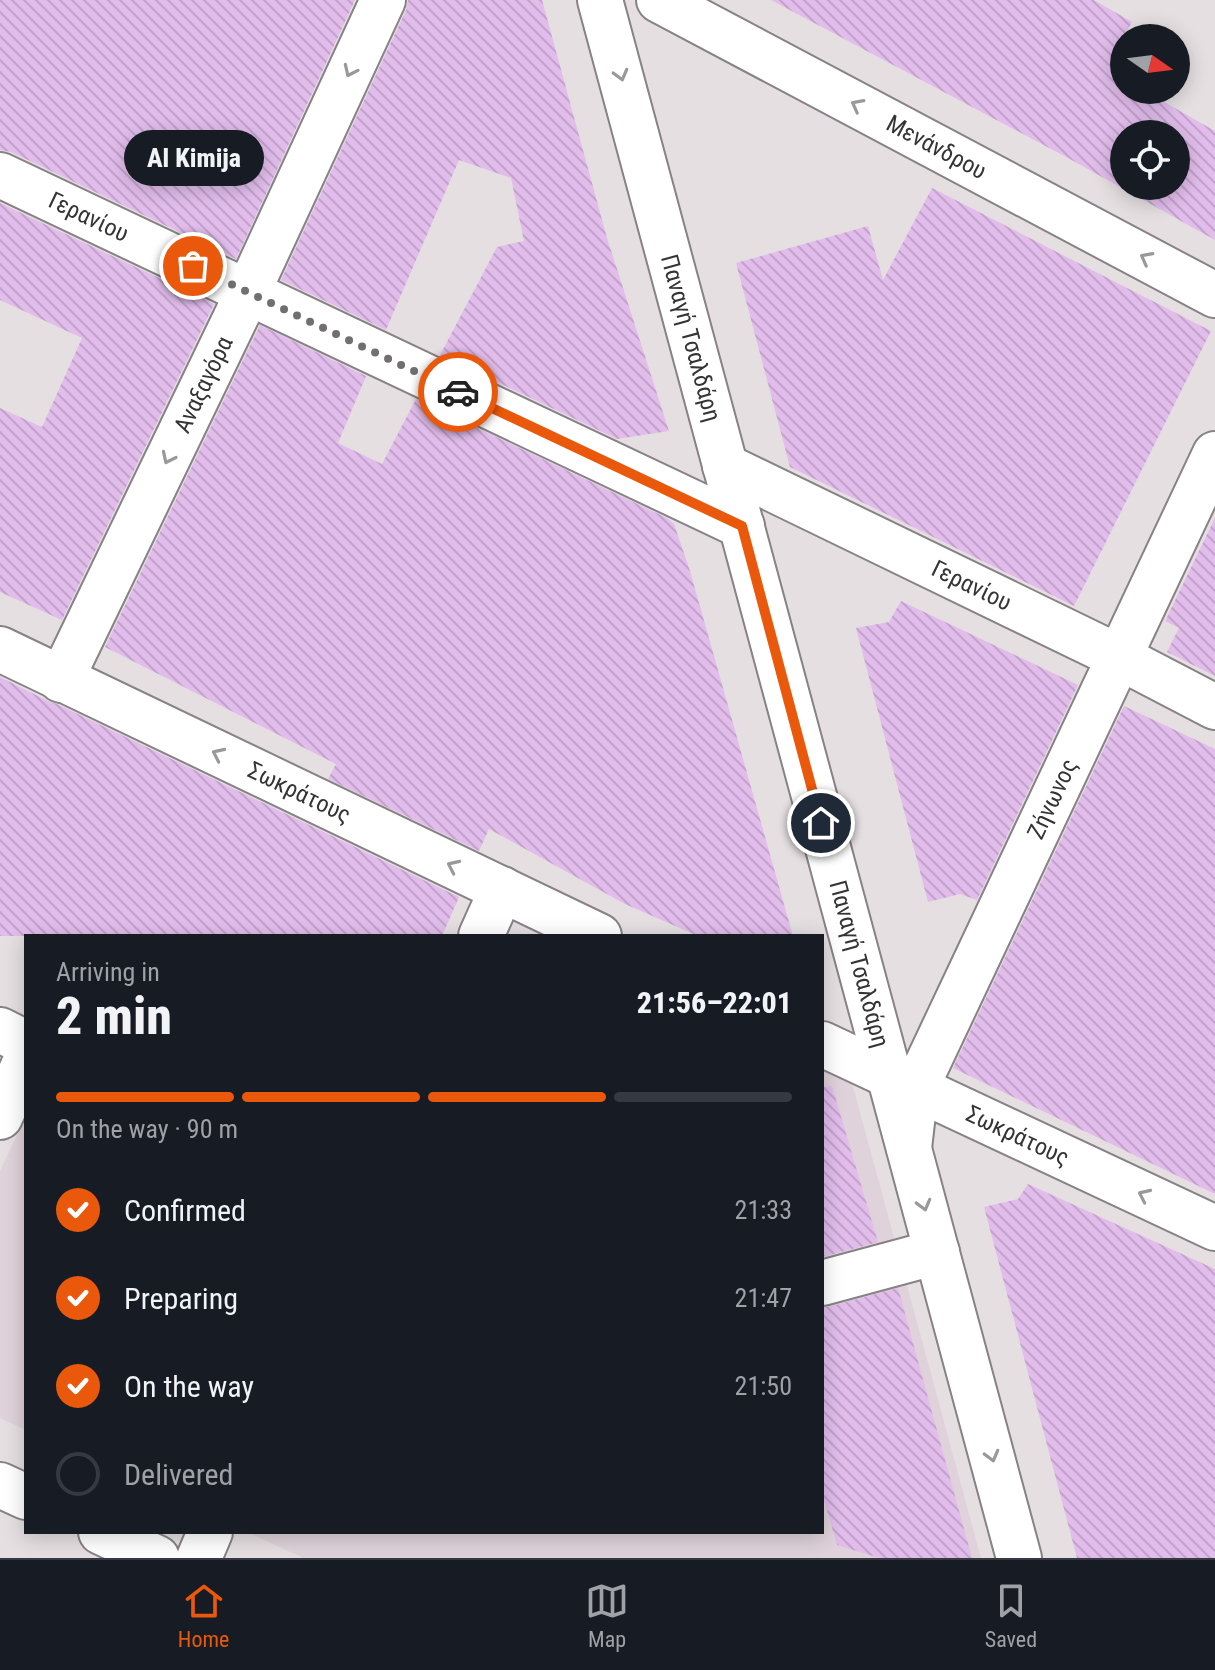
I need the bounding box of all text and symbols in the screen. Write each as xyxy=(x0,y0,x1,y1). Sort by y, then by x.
north arrow xyxy=(1110,24,1190,104)
map controls xyxy=(1110,24,1190,200)
one-way arrow xyxy=(344,62,360,77)
one-way arrow xyxy=(611,68,628,82)
one-way arrow xyxy=(850,99,865,114)
street label: Μενάνδρου xyxy=(882,109,991,185)
button: locate xyxy=(1110,120,1190,200)
callout: Al Kimija xyxy=(123,130,263,186)
text: Al Kimija xyxy=(147,143,241,173)
street label: Γερανίου xyxy=(44,186,133,248)
pin xyxy=(159,232,227,300)
icon: bag xyxy=(171,244,215,288)
street label: Παναγή Τσαλδάρη xyxy=(655,251,727,425)
one-way arrow xyxy=(1140,253,1155,268)
street label: Αναξαγόρα xyxy=(168,332,239,437)
courier xyxy=(418,352,498,432)
icon: car xyxy=(436,370,480,414)
one-way arrow xyxy=(162,450,178,464)
street label: Γερανίου xyxy=(927,554,1016,617)
one-way arrow xyxy=(212,748,227,764)
street label: Ζήνωνος xyxy=(1021,754,1083,843)
street label: Σωκράτους xyxy=(243,756,355,829)
pin xyxy=(787,789,855,857)
icon: home xyxy=(799,801,843,845)
one-way arrow xyxy=(447,860,461,876)
street label: Παναγή Τσαλδάρη xyxy=(823,877,895,1050)
text: Arriving in xyxy=(56,957,160,987)
text: 21:56–22:01 xyxy=(637,985,792,1020)
text: 2 min xyxy=(56,986,172,1047)
street label: Σωκράτους xyxy=(962,1099,1074,1172)
text: On the way · 90 m xyxy=(56,1114,238,1144)
icon: check xyxy=(56,1188,100,1232)
one-way arrow xyxy=(1138,1189,1153,1205)
text: Confirmed xyxy=(124,1193,246,1228)
text: 21:33 xyxy=(735,1195,792,1225)
one-way arrow xyxy=(915,1197,932,1211)
icon: check xyxy=(56,1276,100,1320)
text: Preparing xyxy=(124,1281,238,1316)
text: 21:47 xyxy=(735,1283,792,1313)
icon: check xyxy=(56,1364,100,1408)
text: On the way xyxy=(124,1369,254,1404)
text: 21:50 xyxy=(735,1371,792,1401)
one-way arrow xyxy=(982,1448,999,1462)
text: Delivered xyxy=(124,1457,233,1492)
tab: Home xyxy=(178,1579,229,1652)
tab: Map xyxy=(585,1579,629,1652)
tab: Saved xyxy=(985,1579,1037,1652)

